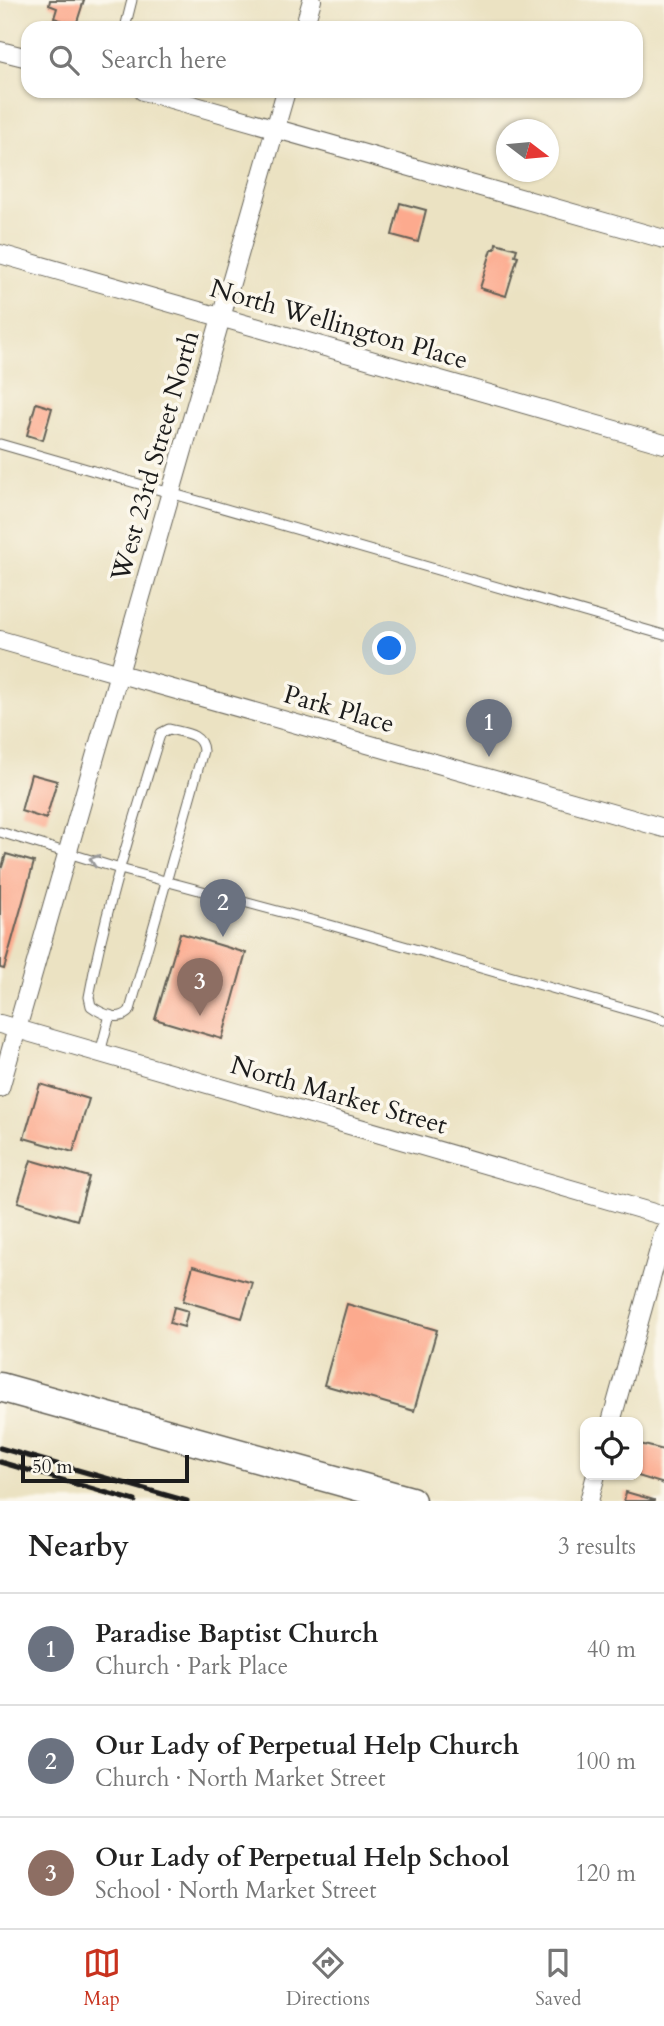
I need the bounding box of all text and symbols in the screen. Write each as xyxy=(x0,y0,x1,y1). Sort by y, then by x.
search box xyxy=(21,21,643,98)
icon: search xyxy=(45,41,83,79)
text: Search here xyxy=(101,42,227,77)
north arrow xyxy=(496,119,559,182)
street label: North Wellington Place xyxy=(206,270,472,378)
street label: West 23rd Street North xyxy=(102,327,208,586)
your location xyxy=(372,631,406,665)
street label: Park Place xyxy=(279,676,399,742)
pin: 1 xyxy=(466,699,512,757)
one-way arrow xyxy=(88,854,100,868)
pin: 2 xyxy=(200,879,246,937)
pin: 3 xyxy=(177,958,223,1016)
street label: North Market Street xyxy=(227,1047,451,1143)
map controls xyxy=(580,1417,643,1480)
button: locate xyxy=(580,1417,643,1480)
scale bar xyxy=(21,1452,189,1484)
text: 50 m xyxy=(32,1454,73,1480)
text: Nearby xyxy=(28,1526,129,1567)
text: 3 results xyxy=(558,1531,636,1562)
text: Paradise Baptist Church xyxy=(95,1616,378,1651)
text: 1 xyxy=(45,1634,57,1665)
text: 40 m xyxy=(587,1634,636,1665)
text: Church · Park Place xyxy=(95,1651,288,1682)
text: Our Lady of Perpetual Help Church xyxy=(95,1728,519,1763)
text: 2 xyxy=(45,1746,57,1777)
text: 100 m xyxy=(575,1746,636,1777)
text: Church · North Market Street xyxy=(95,1763,386,1794)
text: Our Lady of Perpetual Help School xyxy=(95,1840,509,1875)
text: 3 xyxy=(45,1858,57,1889)
text: 120 m xyxy=(575,1858,636,1889)
text: School · North Market Street xyxy=(95,1875,377,1906)
tab: Map xyxy=(83,1944,121,2012)
tab: Directions xyxy=(286,1944,370,2012)
tab: Saved xyxy=(535,1944,581,2012)

